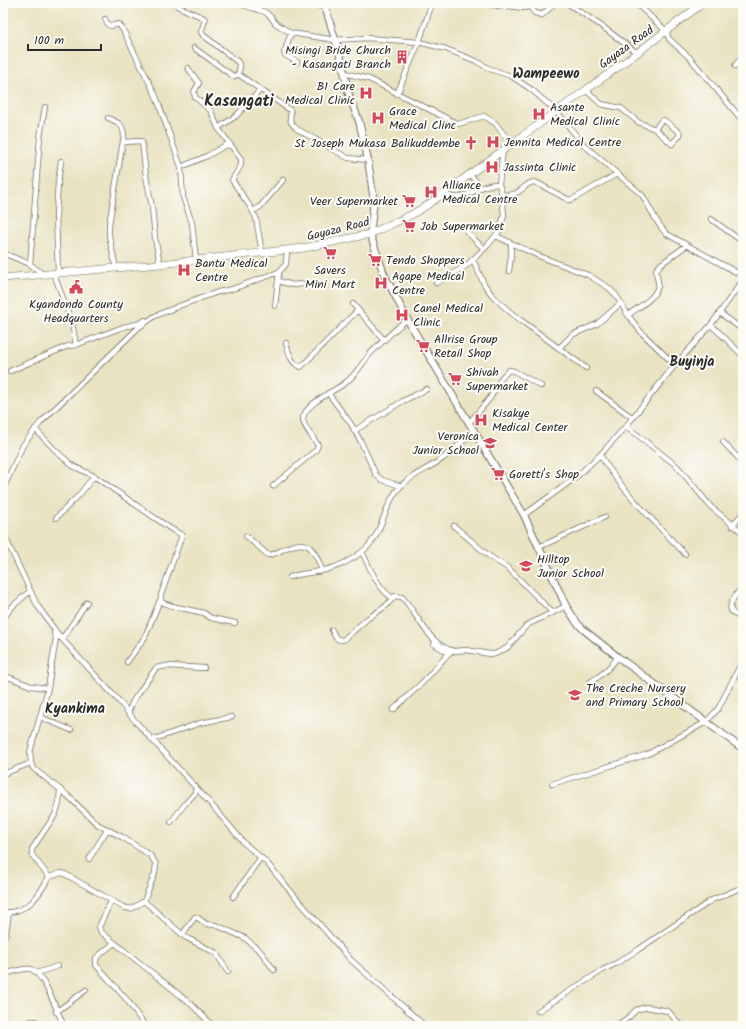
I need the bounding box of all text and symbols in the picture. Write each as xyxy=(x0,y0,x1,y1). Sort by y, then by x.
street label: Gayaza Road xyxy=(595,20,659,74)
scale bar xyxy=(28,26,101,52)
text: 100 m xyxy=(34,31,65,50)
place label: Misingi Bride Church - Kasangati Branch xyxy=(285,41,391,74)
building icon: Misingi Bride Church - Kasangati Branch xyxy=(394,49,410,65)
district label: Wampeewo xyxy=(512,63,580,85)
place label: BI Care Medical Clinic xyxy=(285,77,356,110)
hospital icon: BI Care Medical Clinic xyxy=(358,85,374,101)
district label: Kasangati xyxy=(204,89,275,114)
place label: Asante Medical Clinic xyxy=(550,98,620,131)
place label: Grace Medical Clinc xyxy=(389,102,456,135)
hospital icon: Asante Medical Clinic xyxy=(531,106,547,122)
hospital icon: Grace Medical Clinc xyxy=(370,110,386,126)
place label: Jennita Medical Centre xyxy=(504,133,622,152)
place label: St Joseph Mukasa Balikuddembe xyxy=(294,134,461,153)
hospital icon: Jennita Medical Centre xyxy=(485,134,501,150)
church icon: St Joseph Mukasa Balikuddembe xyxy=(463,135,479,151)
place label: Jassinta Clinic xyxy=(503,158,576,177)
hospital icon: Jassinta Clinic xyxy=(484,159,500,175)
place label: Alliance Medical Centre xyxy=(442,176,518,209)
hospital icon: Alliance Medical Centre xyxy=(423,184,439,200)
place label: Veer Supermarket xyxy=(310,192,398,211)
supermarket icon: Veer Supermarket xyxy=(401,193,417,209)
street label: Gayaza Road xyxy=(305,212,372,246)
place label: Job Supermarket xyxy=(420,217,505,236)
supermarket icon: Job Supermarket xyxy=(401,218,417,234)
supermarket icon: Savers Mini Mart xyxy=(322,245,338,261)
place label: Tendo Shoppers xyxy=(386,251,465,270)
supermarket icon: Tendo Shoppers xyxy=(367,252,383,268)
place label: Bantu Medical Centre xyxy=(195,254,268,287)
place label: Savers Mini Mart xyxy=(305,261,355,294)
hospital icon: Bantu Medical Centre xyxy=(176,262,192,278)
place label: Agape Medical Centre xyxy=(392,267,464,300)
hospital icon: Agape Medical Centre xyxy=(373,275,389,291)
public building icon: Kyandondo County Headquarters xyxy=(68,279,84,295)
place label: Kyandondo County Headquarters xyxy=(29,295,123,328)
place label: Canel Medical Clinic xyxy=(413,299,483,332)
hospital icon: Canel Medical Clinic xyxy=(394,307,410,323)
place label: Allrise Group Retail Shop xyxy=(434,330,498,363)
supermarket icon: Allrise Group Retail Shop xyxy=(415,338,431,354)
district label: Buyinja xyxy=(670,351,715,373)
place label: Shivah Supermarket xyxy=(466,363,528,396)
supermarket icon: Shivah Supermarket xyxy=(447,371,463,387)
place label: Kisakye Medical Center xyxy=(492,404,568,437)
hospital icon: Kisakye Medical Center xyxy=(473,412,489,428)
place label: Veronica Junior School xyxy=(412,427,479,460)
school or university icon: Veronica Junior School xyxy=(482,435,498,451)
place label: Goretti's Shop xyxy=(509,465,579,484)
supermarket icon: Goretti's Shop xyxy=(490,466,506,482)
place label: Hilltop Junior School xyxy=(537,550,604,583)
school or university icon: Hilltop Junior School xyxy=(518,558,534,574)
place label: The Creche Nursery and Primary School xyxy=(586,679,686,712)
school or university icon: The Creche Nursery and Primary School xyxy=(567,687,583,703)
district label: Kyankima xyxy=(45,698,105,720)

